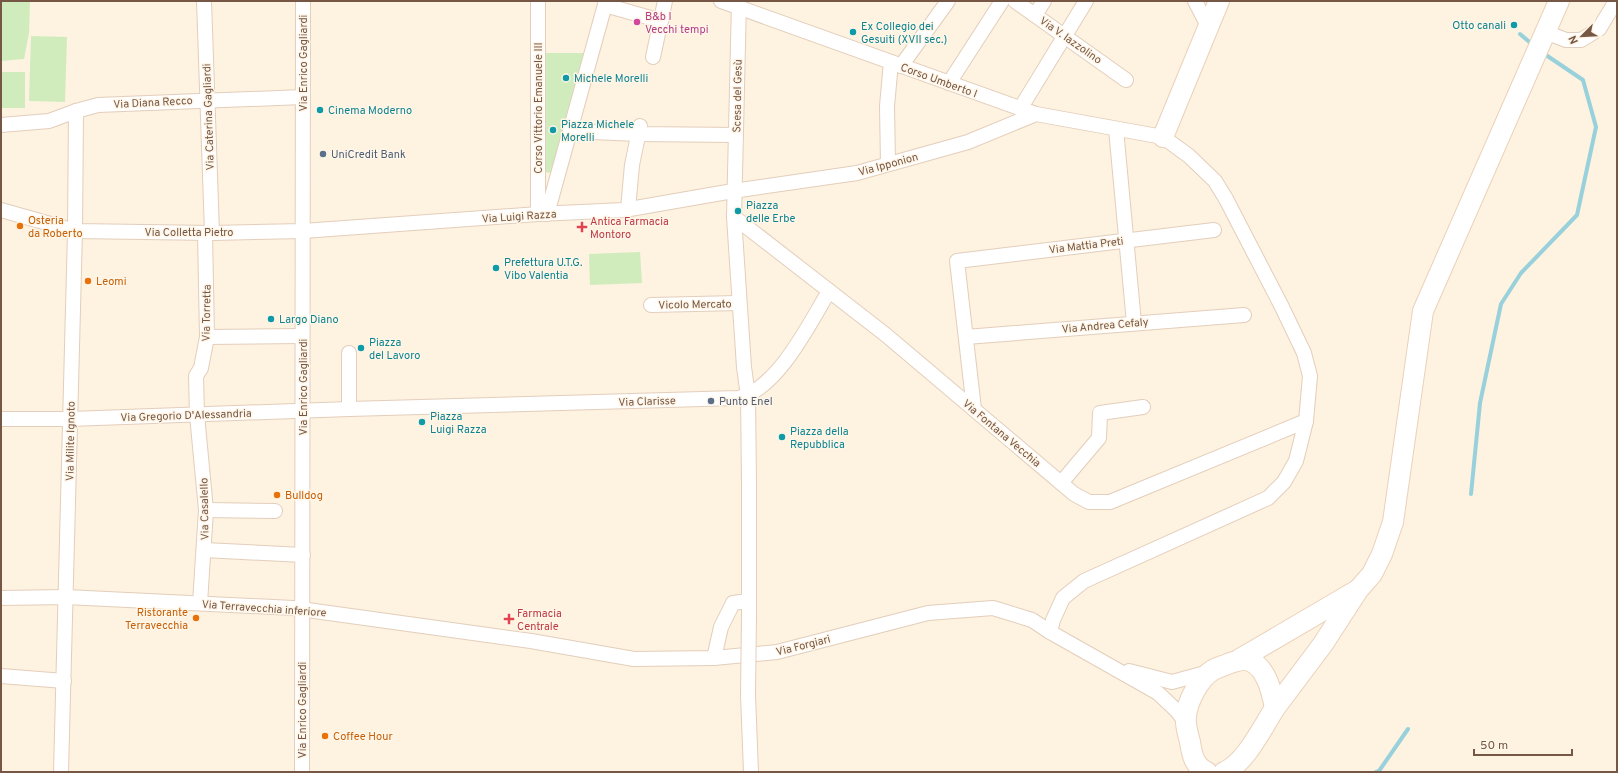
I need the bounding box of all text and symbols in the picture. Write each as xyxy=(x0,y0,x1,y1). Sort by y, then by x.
place label: B&b I Vecchi tempi xyxy=(645,10,708,37)
street label: Via V. Iazzolino xyxy=(1037,14,1104,67)
street label: Via Enrico Gagliardi xyxy=(297,15,311,111)
north arrow xyxy=(1562,16,1602,56)
marker: B&b I Vecchi tempi xyxy=(632,17,642,27)
place label: Otto canali xyxy=(1452,19,1506,33)
place label: Ex Collegio dei Gesuiti (XVII sec.) xyxy=(861,20,947,47)
marker: Otto canali xyxy=(1509,20,1519,30)
marker: Ex Collegio dei Gesuiti (XVII sec.) xyxy=(848,27,858,37)
text: N xyxy=(1566,33,1582,46)
street label: Corso Vittorio Emanuele III xyxy=(532,42,546,174)
street label: Scesa del Gesù xyxy=(730,59,746,133)
street label: Corso Umberto I xyxy=(898,61,979,101)
street label: Via Caterina Gagliardi xyxy=(200,63,218,171)
place label: Michele Morelli xyxy=(574,72,648,86)
marker: Michele Morelli xyxy=(561,73,571,83)
street label: Via Diana Recco xyxy=(113,94,193,112)
place label: Cinema Moderno xyxy=(328,104,412,118)
marker: Cinema Moderno xyxy=(315,105,325,115)
place label: Piazza Michele Morelli xyxy=(561,118,634,145)
marker: Piazza Michele Morelli xyxy=(548,125,558,135)
place label: UniCredit Bank xyxy=(331,148,406,162)
marker: UniCredit Bank xyxy=(318,149,328,159)
street label: Via Ipponion xyxy=(857,150,920,180)
place label: Piazza delle Erbe xyxy=(746,199,795,226)
marker: Piazza delle Erbe xyxy=(733,206,743,216)
street label: Via Luigi Razza xyxy=(481,207,557,227)
place label: Osteria da Roberto xyxy=(28,214,83,241)
place label: Antica Farmacia Montoro xyxy=(590,215,669,242)
marker: Osteria da Roberto xyxy=(15,221,25,231)
marker: Antica Farmacia Montoro xyxy=(577,222,587,232)
street label: Via Colletta Pietro xyxy=(144,226,234,240)
street label: Via Mattia Preti xyxy=(1048,234,1124,258)
place label: Prefettura U.T.G. Vibo Valentia xyxy=(504,256,582,283)
marker: Prefettura U.T.G. Vibo Valentia xyxy=(491,263,501,273)
place label: Leomi xyxy=(96,275,126,289)
marker: Leomi xyxy=(83,276,93,286)
street label: Via Torretta xyxy=(200,284,215,342)
street label: Vicolo Mercato xyxy=(658,297,732,313)
place label: Largo Diano xyxy=(279,313,339,327)
marker: Largo Diano xyxy=(266,314,276,324)
street label: Via Andrea Cefaly xyxy=(1061,315,1149,337)
place label: Piazza del Lavoro xyxy=(369,336,420,363)
street label: Via Enrico Gagliardi xyxy=(297,339,311,435)
marker: Piazza del Lavoro xyxy=(356,343,366,353)
street label: Via Clarisse xyxy=(618,394,676,410)
place label: Punto Enel xyxy=(719,395,773,409)
marker: Punto Enel xyxy=(706,396,716,406)
street label: Via Fontana Vecchia xyxy=(959,397,1044,471)
street label: Via Milite Ignoto xyxy=(63,401,79,481)
street label: Via Gregorio D'Alessandria xyxy=(120,407,252,425)
place label: Piazza Luigi Razza xyxy=(430,410,487,437)
marker: Piazza Luigi Razza xyxy=(417,417,427,427)
place label: Piazza della Repubblica xyxy=(790,425,849,452)
marker: Piazza della Repubblica xyxy=(777,432,787,442)
street label: Via Casalello xyxy=(197,477,213,540)
place label: Bulldog xyxy=(285,489,323,503)
marker: Bulldog xyxy=(272,490,282,500)
street label: Via Terravecchia inferiore xyxy=(201,598,327,620)
place label: Ristorante Terravecchia xyxy=(125,606,188,633)
place label: Farmacia Centrale xyxy=(517,607,562,634)
marker: Ristorante Terravecchia xyxy=(191,613,201,623)
marker: Farmacia Centrale xyxy=(504,614,514,624)
street label: Via Forgiari xyxy=(775,632,832,659)
street label: Via Enrico Gagliardi xyxy=(296,662,310,758)
place label: Coffee Hour xyxy=(333,730,393,744)
marker: Coffee Hour xyxy=(320,731,330,741)
scale bar xyxy=(1474,731,1572,757)
text: 50 m xyxy=(1480,738,1508,754)

